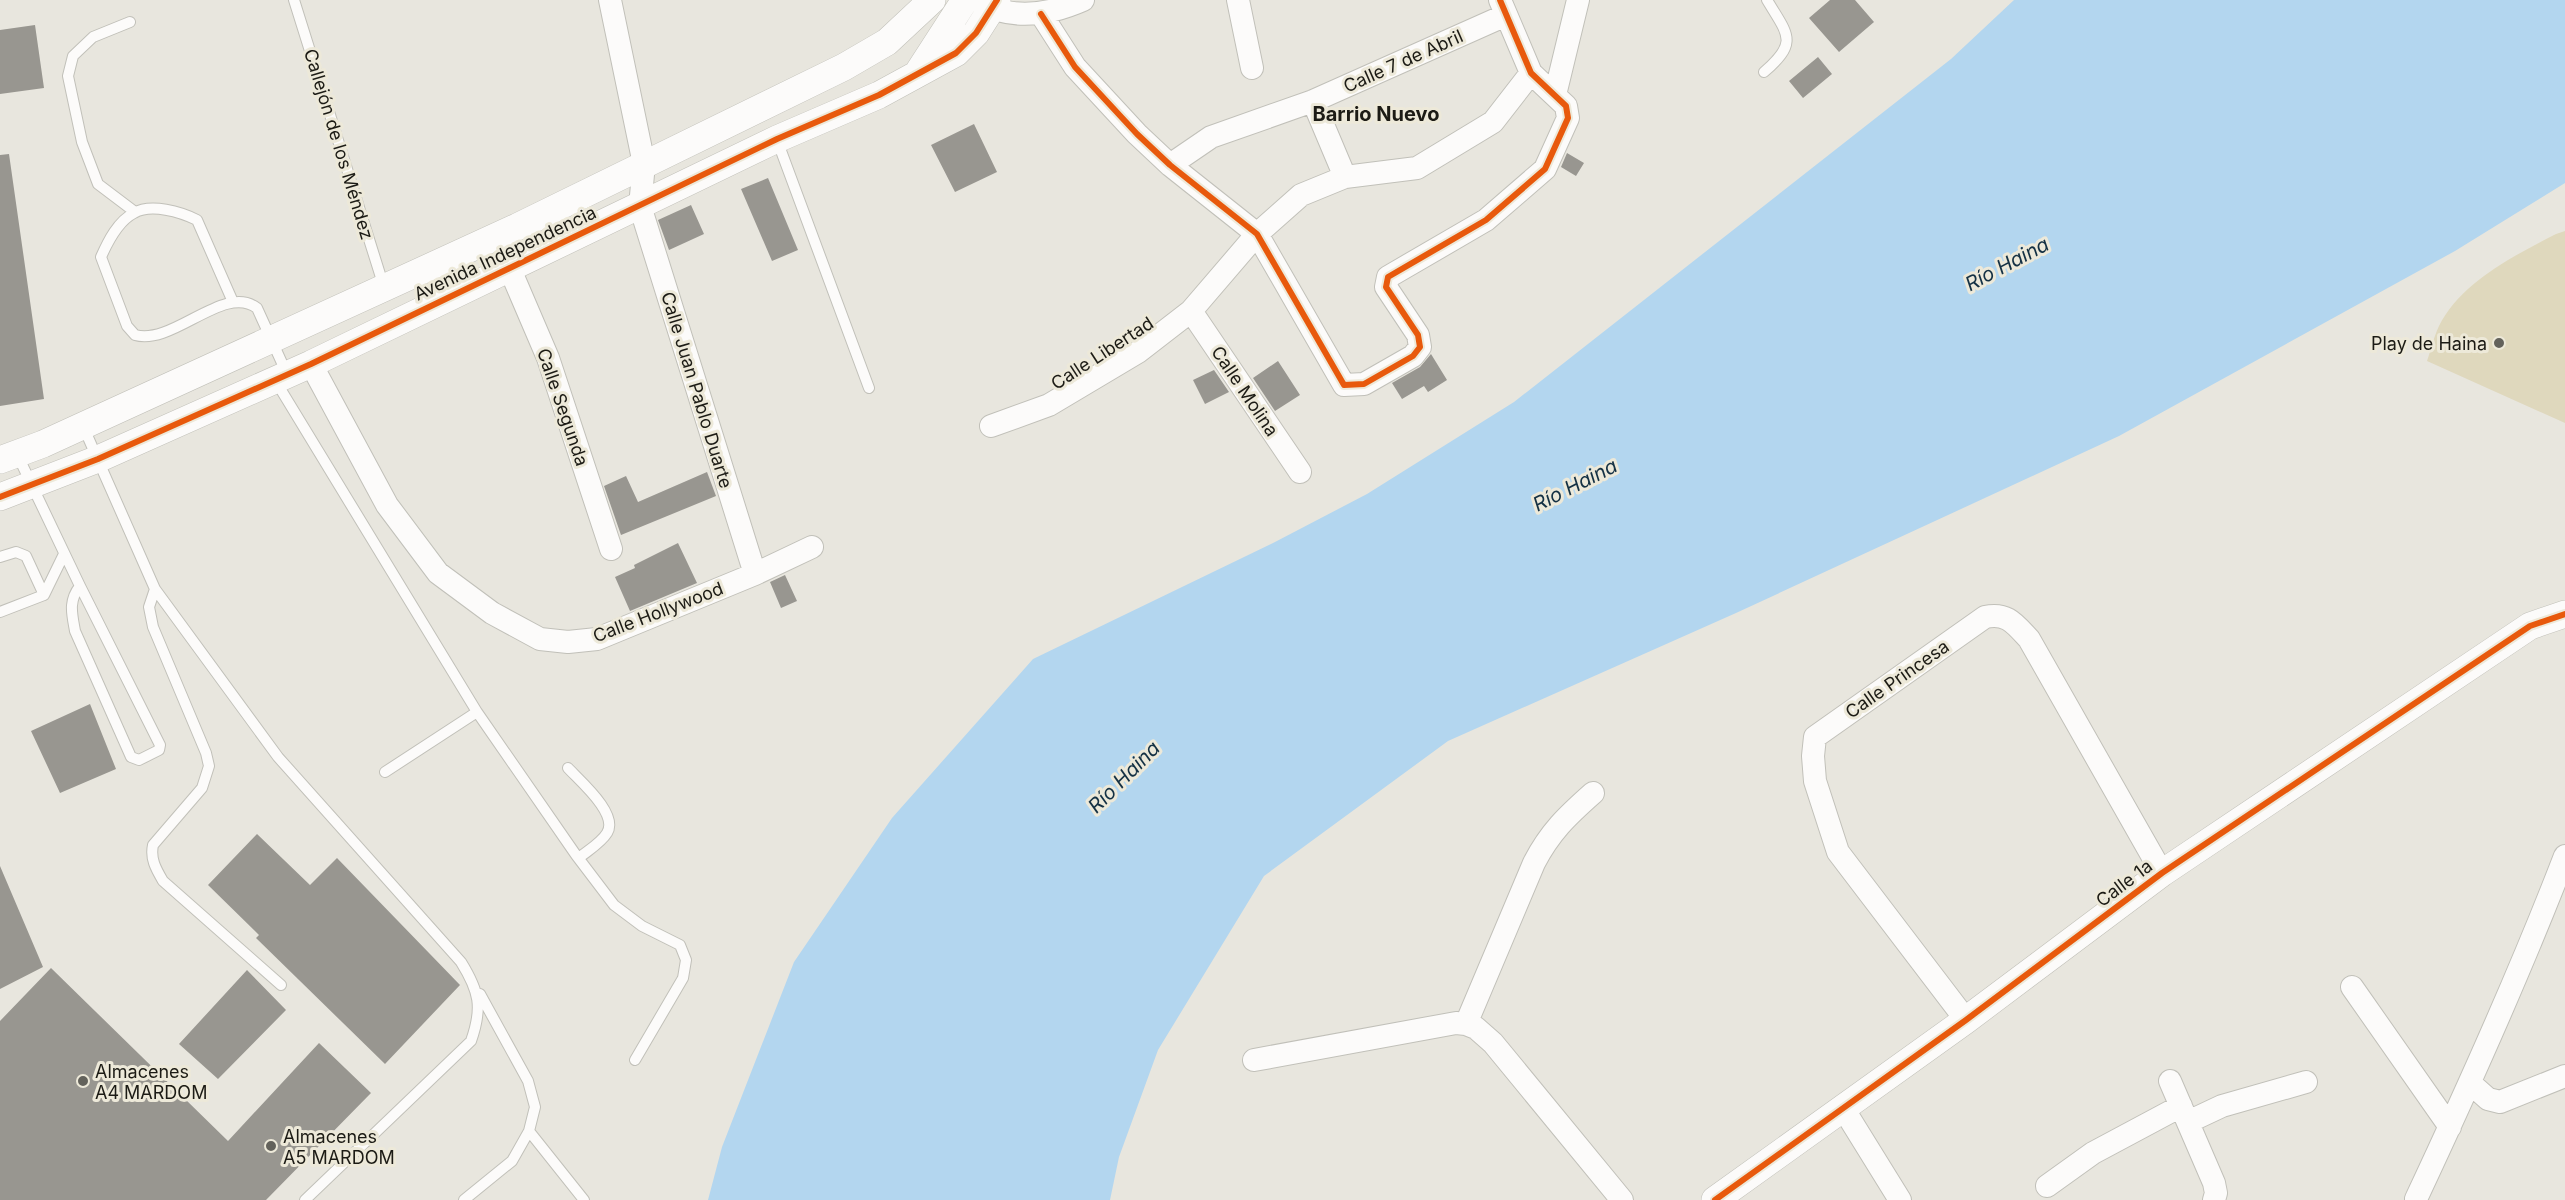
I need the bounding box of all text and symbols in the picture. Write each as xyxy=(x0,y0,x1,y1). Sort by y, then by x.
street label: Calle 7 de Abril xyxy=(1340,25,1466,97)
street label: Callejón de los Méndez xyxy=(300,46,378,242)
district label: Barrio Nuevo xyxy=(1313,102,1440,126)
street label: Avenida Independencia xyxy=(411,201,599,305)
water label: Río Haina xyxy=(1961,232,2053,296)
street label: Calle Juan Pablo Duarte xyxy=(657,289,737,491)
street label: Calle Libertad xyxy=(1047,312,1157,394)
place label: Play de Haina xyxy=(2371,333,2487,354)
marker: Play de Haina xyxy=(2492,336,2506,350)
street label: Calle Molina xyxy=(1207,342,1283,440)
street label: Calle Segunda xyxy=(533,345,593,469)
water label: Río Haina xyxy=(1529,454,1621,516)
street label: Calle Hollywood xyxy=(590,578,726,646)
street label: Calle Princesa xyxy=(1841,636,1953,722)
water label: Río Haina xyxy=(1083,736,1165,818)
street label: Calle 1a xyxy=(2092,855,2156,911)
place label: Almacenes A4 MARDOM xyxy=(95,1061,207,1103)
marker: Almacenes A4 MARDOM xyxy=(76,1074,90,1088)
place label: Almacenes A5 MARDOM xyxy=(283,1126,395,1168)
marker: Almacenes A5 MARDOM xyxy=(264,1139,278,1153)

